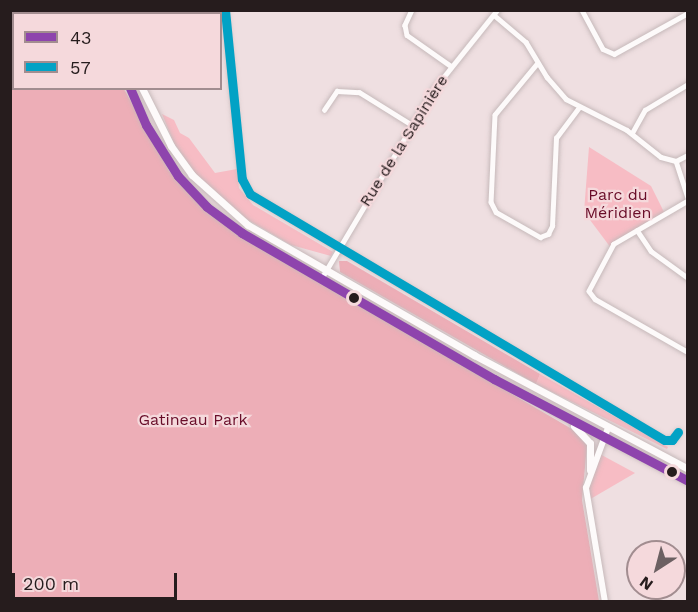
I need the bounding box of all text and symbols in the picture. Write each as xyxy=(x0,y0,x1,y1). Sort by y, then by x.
legend xyxy=(12,12,222,90)
text: 43 xyxy=(70,27,92,48)
text: 57 xyxy=(70,57,91,78)
street label: Rue de la Sapinière xyxy=(356,72,452,210)
park label: Parc du Méridien xyxy=(585,185,651,223)
unlabelled marker xyxy=(348,292,360,304)
park label: Gatineau Park xyxy=(138,410,248,430)
unlabelled marker xyxy=(666,466,678,478)
north arrow xyxy=(626,540,686,600)
scale bar xyxy=(15,561,180,599)
text: N xyxy=(636,572,657,595)
text: 200 m xyxy=(23,573,79,594)

